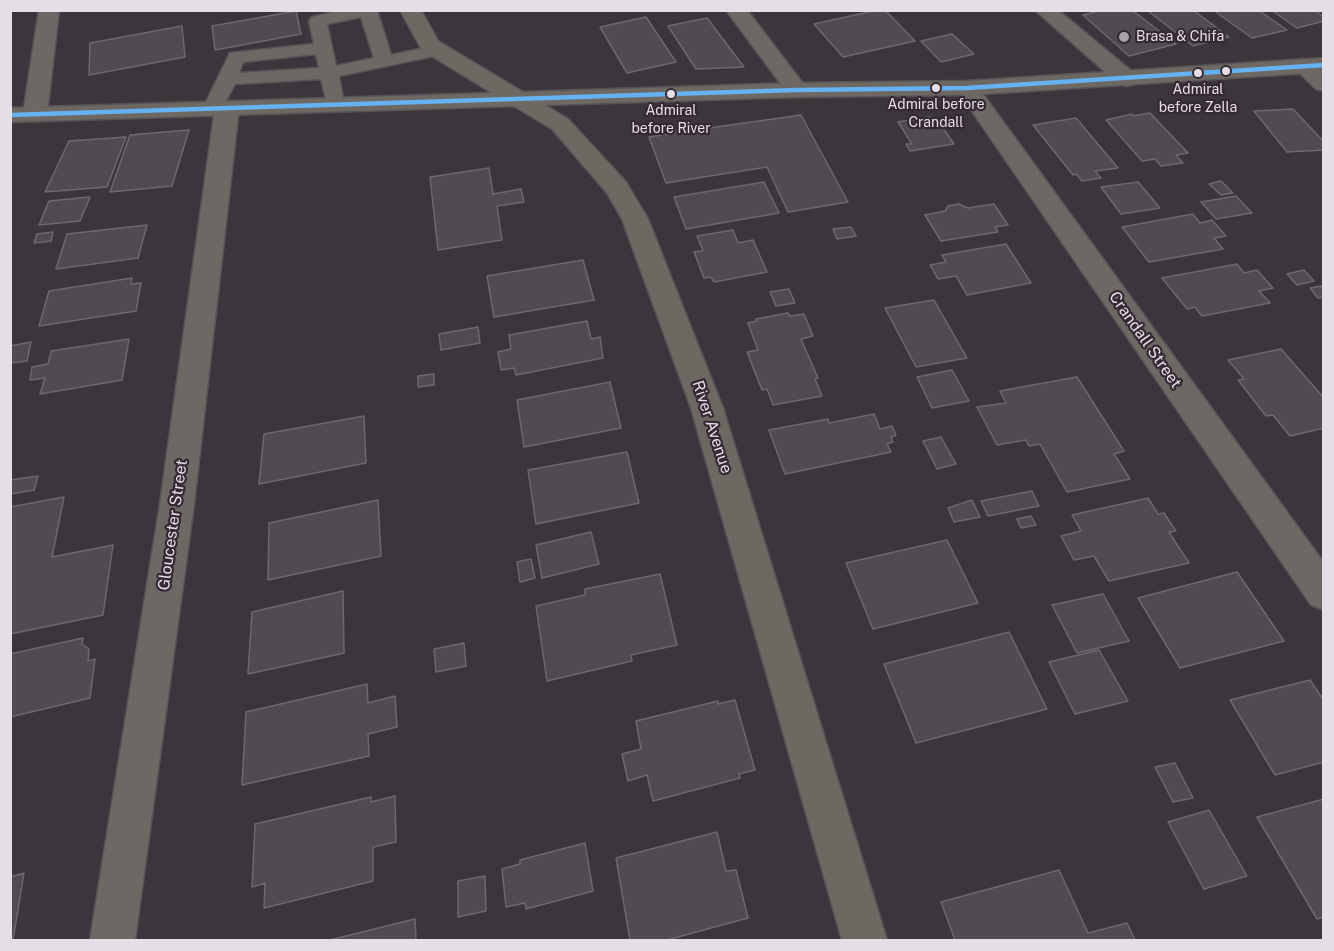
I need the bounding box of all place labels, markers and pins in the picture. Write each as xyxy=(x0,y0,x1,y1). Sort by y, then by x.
place label: Brasa & Chifa xyxy=(1136,29,1224,45)
marker: Brasa & Chifa xyxy=(1117,30,1131,44)
unlabelled marker xyxy=(1220,65,1232,77)
marker: Admiral before Zella xyxy=(1192,67,1204,79)
marker: Admiral before Crandall xyxy=(930,82,942,94)
place label: Admiral before Zella xyxy=(1159,82,1237,114)
marker: Admiral before River xyxy=(665,88,677,100)
place label: Admiral before Crandall xyxy=(887,97,985,130)
place label: Admiral before River xyxy=(631,103,711,136)

